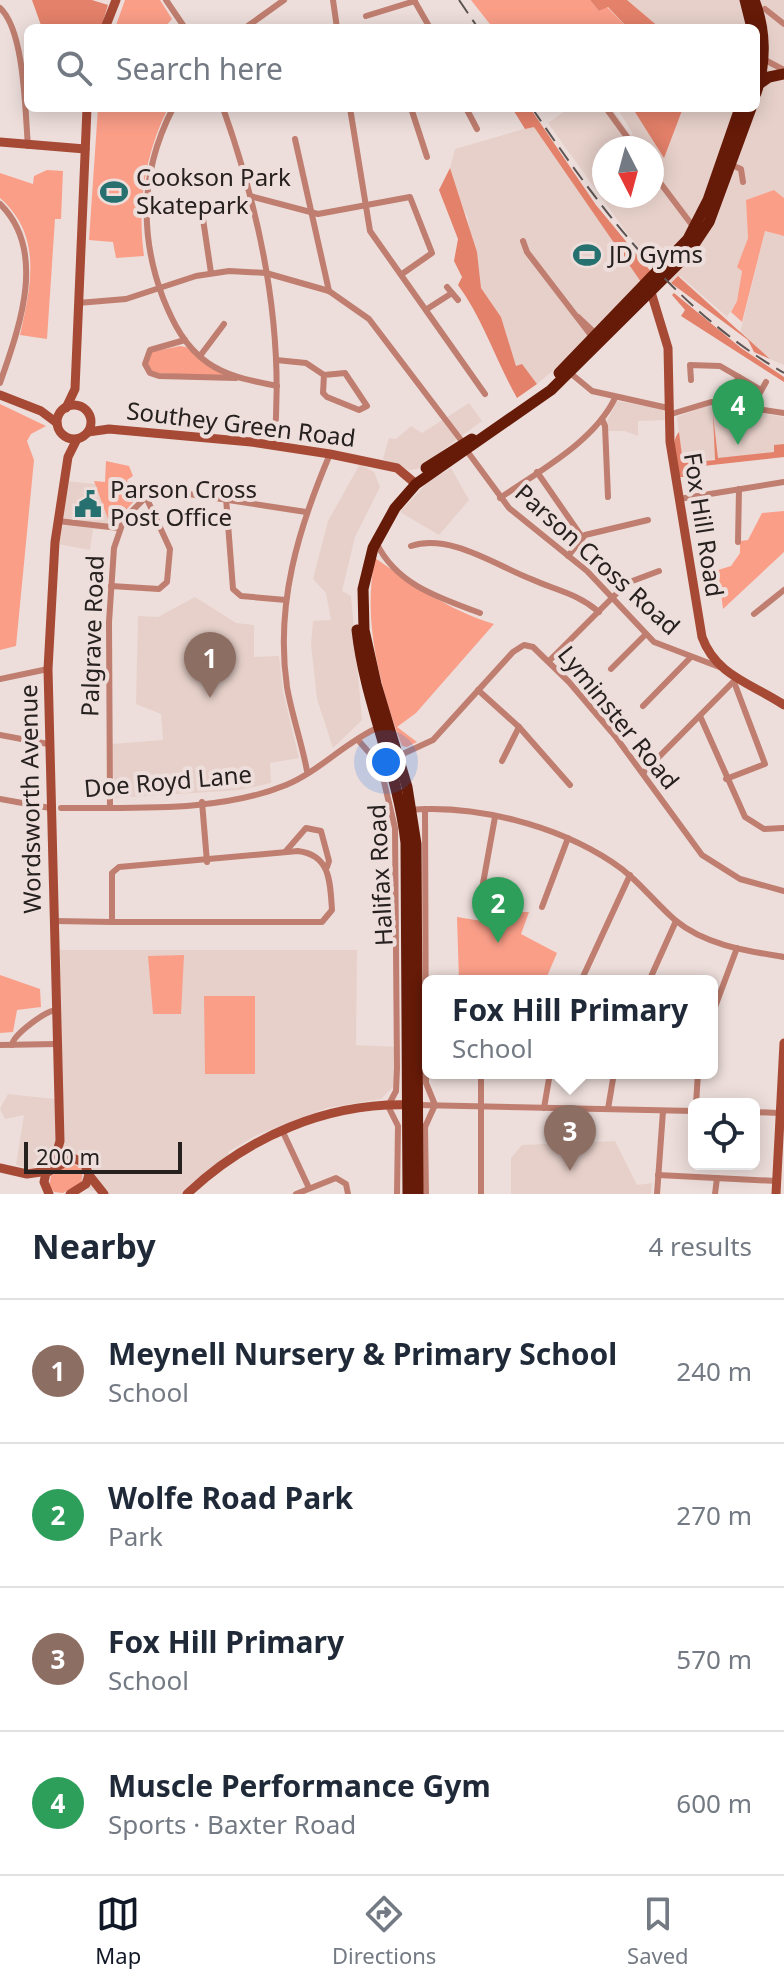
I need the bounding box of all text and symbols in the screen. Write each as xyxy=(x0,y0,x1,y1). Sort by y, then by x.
search box xyxy=(24,24,760,112)
icon: search xyxy=(52,46,96,90)
text: Search here xyxy=(116,48,283,89)
north arrow xyxy=(592,136,664,208)
place label: Cookson Park Skatepark xyxy=(136,160,291,221)
sports icon: Cookson Park Skatepark xyxy=(99,177,129,207)
place label: JD Gyms xyxy=(607,237,703,270)
sports icon: JD Gyms xyxy=(572,240,602,270)
pin: 4 xyxy=(712,379,764,445)
street label: Southey Green Road xyxy=(125,393,357,454)
street label: Fox Hill Road xyxy=(677,450,732,599)
place label: Parson Cross Post Office xyxy=(110,472,257,533)
street label: Parson Cross Road xyxy=(509,476,687,642)
public building icon: Parson Cross Post Office xyxy=(73,489,103,519)
street label: Palgrave Road xyxy=(72,555,111,717)
pin: 1 xyxy=(184,632,236,698)
street label: Lyminster Road xyxy=(551,638,687,796)
street label: Wordsworth Avenue xyxy=(11,684,48,914)
your location xyxy=(366,742,406,782)
street label: Doe Royd Lane xyxy=(83,757,253,804)
street label: Halifax Road xyxy=(359,803,400,947)
pin: 2 xyxy=(472,877,524,943)
popup xyxy=(422,975,718,1079)
text: Fox Hill Primary xyxy=(452,989,688,1030)
text: School xyxy=(452,1030,533,1066)
map controls xyxy=(688,1098,760,1170)
button: locate xyxy=(688,1098,760,1170)
pin: 3 xyxy=(544,1105,596,1171)
scale bar xyxy=(24,1138,182,1174)
text: 200 m xyxy=(36,1141,100,1171)
text: Nearby xyxy=(32,1223,156,1269)
text: 4 results xyxy=(648,1228,752,1264)
text: Meynell Nursery & Primary School xyxy=(108,1333,617,1374)
text: 1 xyxy=(51,1353,65,1389)
text: 240 m xyxy=(676,1353,752,1389)
text: School xyxy=(108,1374,189,1410)
text: Wolfe Road Park xyxy=(108,1477,353,1518)
text: 2 xyxy=(51,1497,65,1533)
text: 270 m xyxy=(676,1497,752,1533)
text: Park xyxy=(108,1518,163,1554)
text: Fox Hill Primary xyxy=(108,1621,344,1662)
text: 3 xyxy=(51,1641,65,1677)
text: 570 m xyxy=(676,1641,752,1677)
text: School xyxy=(108,1662,189,1698)
text: Muscle Performance Gym xyxy=(108,1765,491,1806)
text: 4 xyxy=(51,1785,65,1821)
text: 600 m xyxy=(676,1785,752,1821)
text: Sports · Baxter Road xyxy=(108,1806,356,1842)
tab: Map xyxy=(95,1892,141,1970)
tab: Directions xyxy=(332,1892,436,1970)
tab: Saved xyxy=(627,1892,689,1970)

